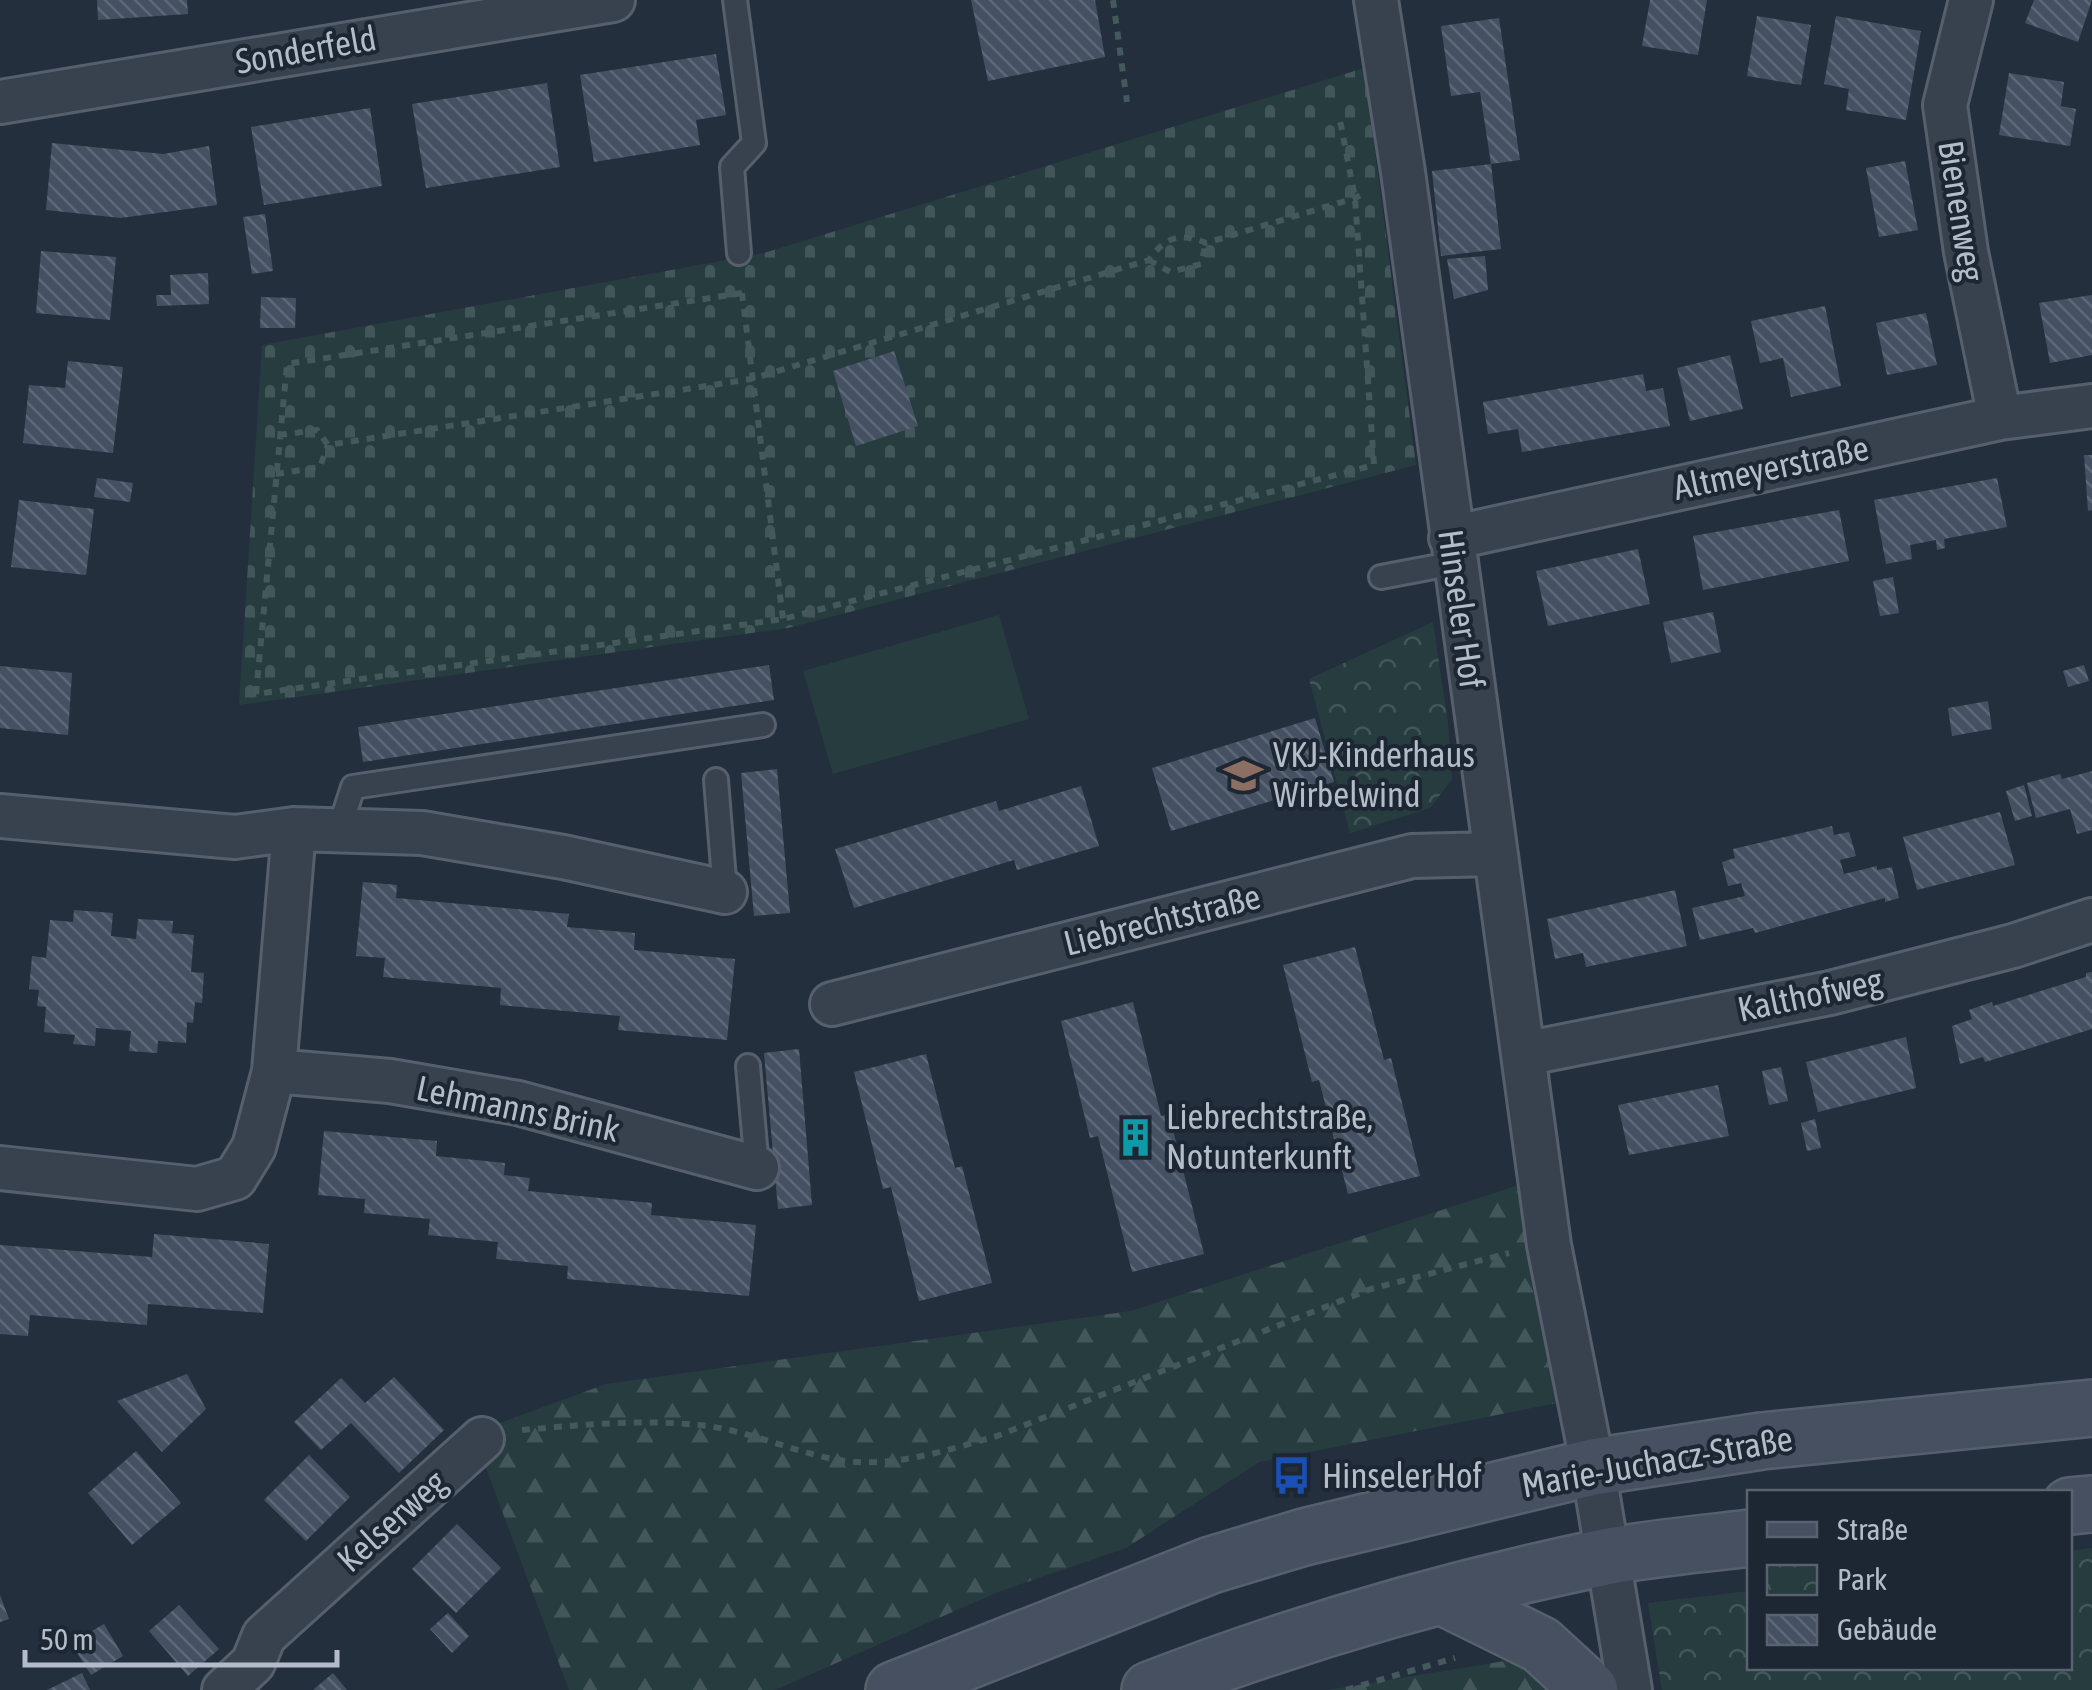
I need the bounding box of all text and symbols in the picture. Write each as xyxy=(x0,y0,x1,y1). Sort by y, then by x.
street label: Sonderfeld xyxy=(233,17,379,81)
street label: Bienenweg xyxy=(1931,138,1993,284)
street label: Altmeyerstraße xyxy=(1670,427,1872,507)
street label: Hinseler Hof xyxy=(1431,527,1493,691)
place label: VKJ-Kinderhaus Wirbelwind xyxy=(1273,734,1475,814)
school or university icon: VKJ-Kinderhaus Wirbelwind xyxy=(1222,754,1264,796)
street label: Liebrechtstraße xyxy=(1060,875,1264,963)
street label: Kalthofweg xyxy=(1734,959,1886,1029)
street label: Lehmanns Brink xyxy=(413,1067,623,1149)
place label: Liebrechtstraße, Notunterkunft xyxy=(1166,1096,1373,1176)
building icon: Liebrechtstraße, Notunterkunft xyxy=(1115,1116,1157,1158)
street label: Marie-Juchacz-Straße xyxy=(1518,1417,1795,1505)
bus stop icon: Hinseler Hof xyxy=(1271,1455,1313,1497)
place label: Hinseler Hof xyxy=(1322,1455,1482,1495)
street label: Kelserweg xyxy=(329,1461,454,1579)
legend xyxy=(1747,1490,2072,1670)
text: Straße xyxy=(1837,1512,1908,1546)
text: Park xyxy=(1837,1562,1887,1596)
scale bar xyxy=(25,1605,338,1667)
text: Gebäude xyxy=(1837,1612,1937,1646)
text: 50 m xyxy=(40,1622,94,1656)

